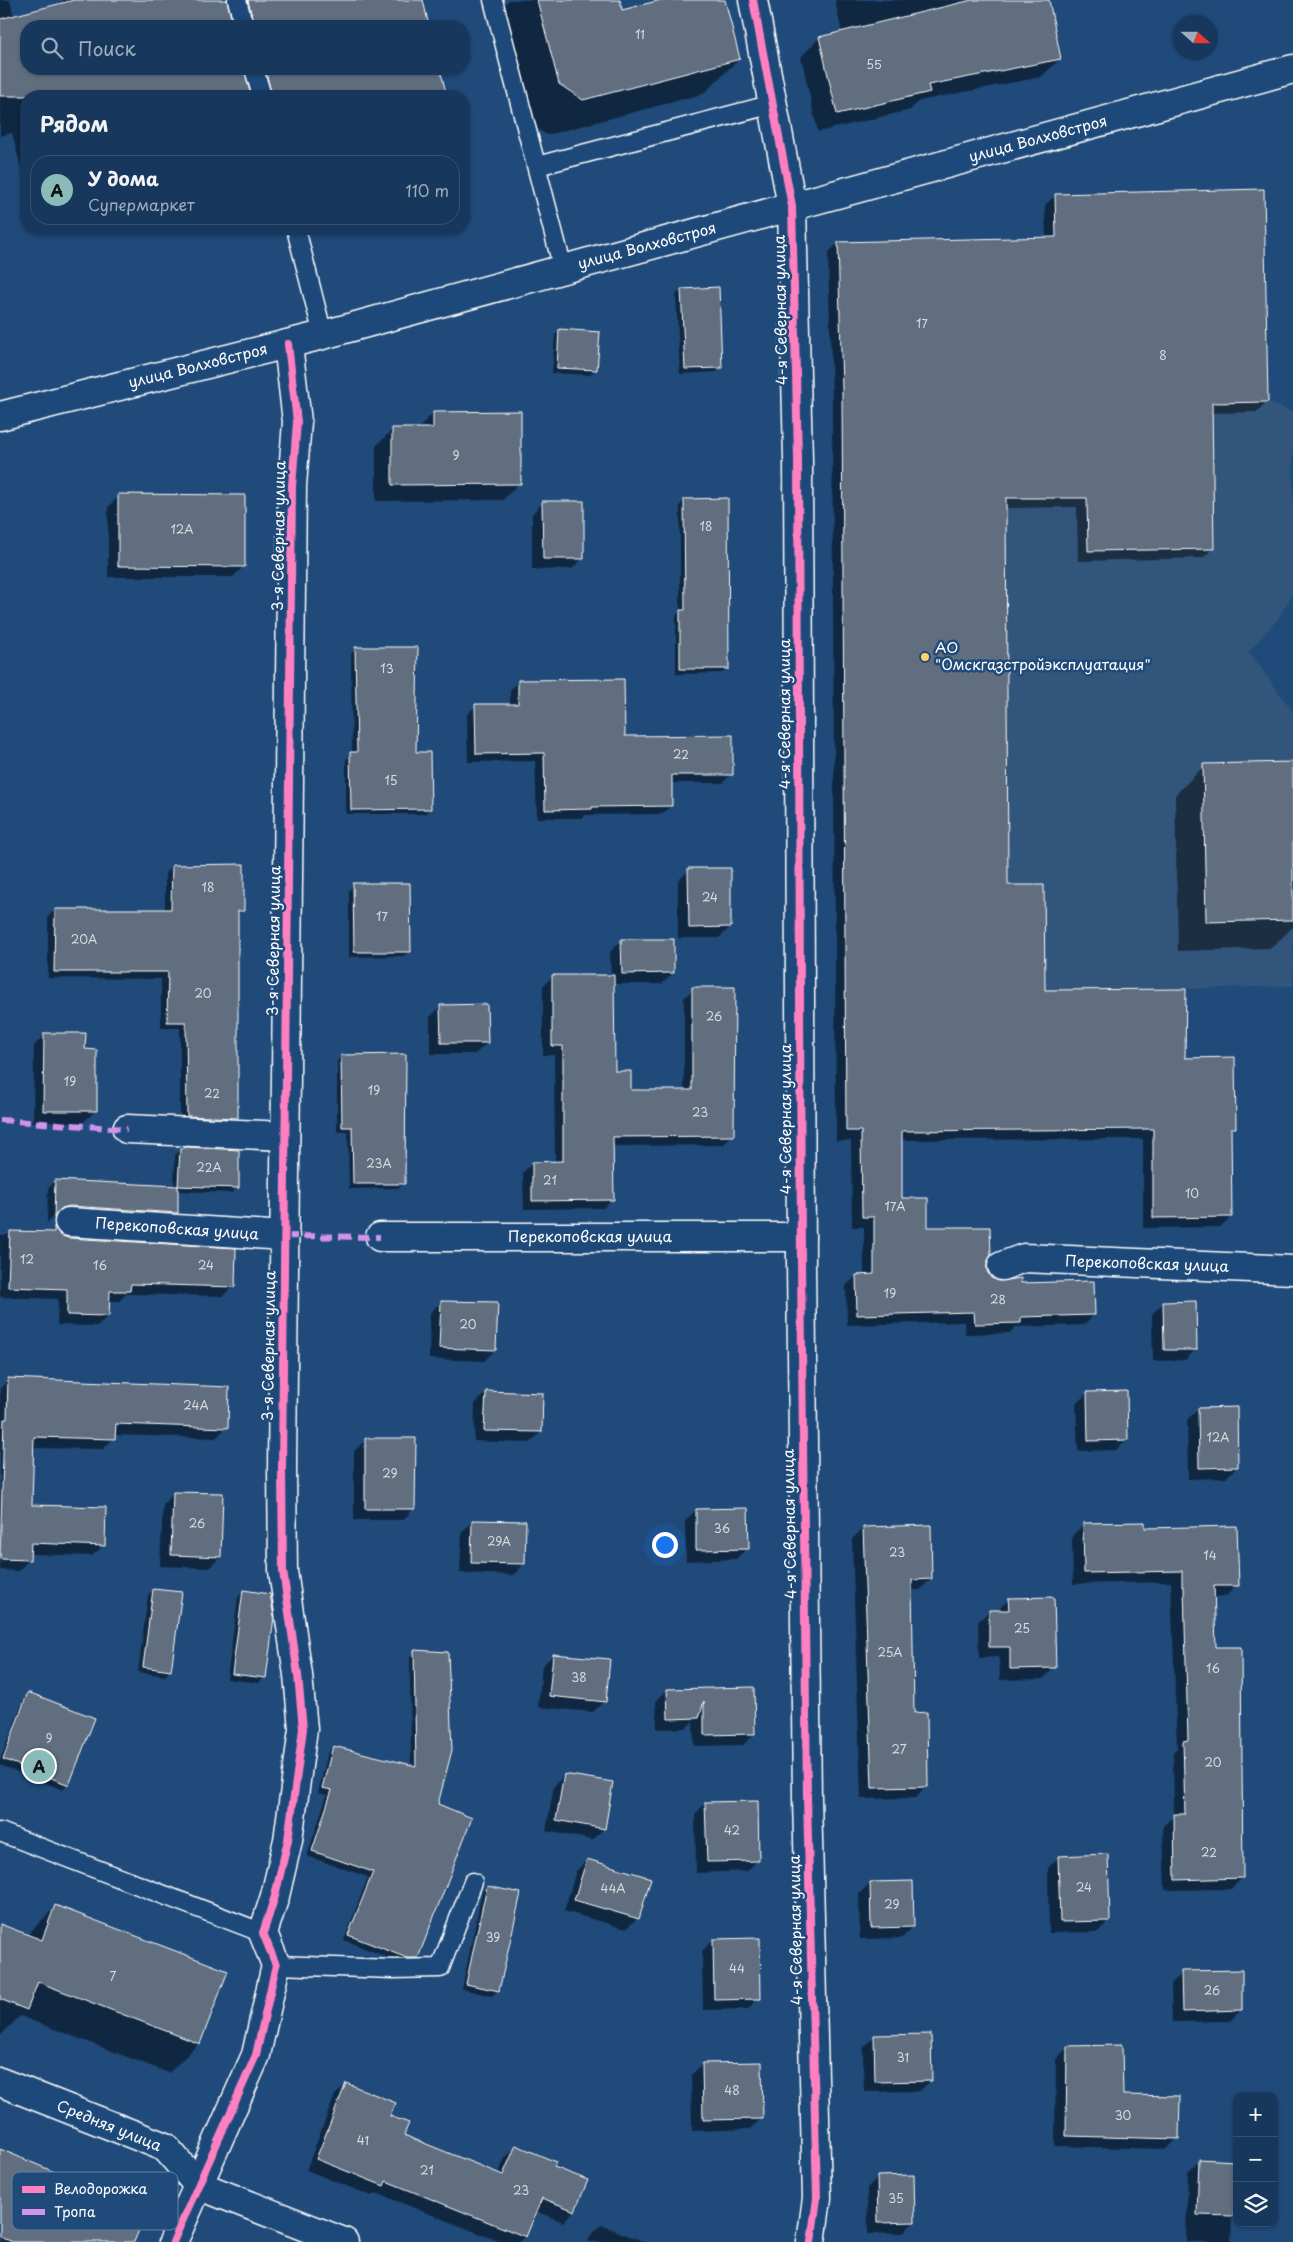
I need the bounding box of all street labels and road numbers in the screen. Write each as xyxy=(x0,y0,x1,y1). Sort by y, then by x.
street label: улица Волховстроя xyxy=(966,108,1109,167)
street label: улица Волховстроя xyxy=(575,215,718,274)
street label: 4-я Северная улица xyxy=(767,234,792,385)
street label: улица Волховстроя xyxy=(126,336,270,393)
street label: 3-я Северная улица xyxy=(265,460,290,611)
street label: 4-я Северная улица xyxy=(772,638,795,789)
street label: 3-я Северная улица xyxy=(260,865,285,1016)
street label: 4-я Северная улица xyxy=(773,1043,796,1194)
street label: Перекоповская улица xyxy=(95,1210,260,1245)
street label: Перекоповская улица xyxy=(508,1224,672,1247)
street label: Перекоповская улица xyxy=(1065,1248,1230,1277)
street label: 3-я Северная улица xyxy=(255,1270,280,1421)
street label: 4-я Северная улица xyxy=(776,1448,801,1599)
street label: 4-я Северная улица xyxy=(782,1854,807,2005)
street label: Средняя улица xyxy=(54,2093,166,2156)

